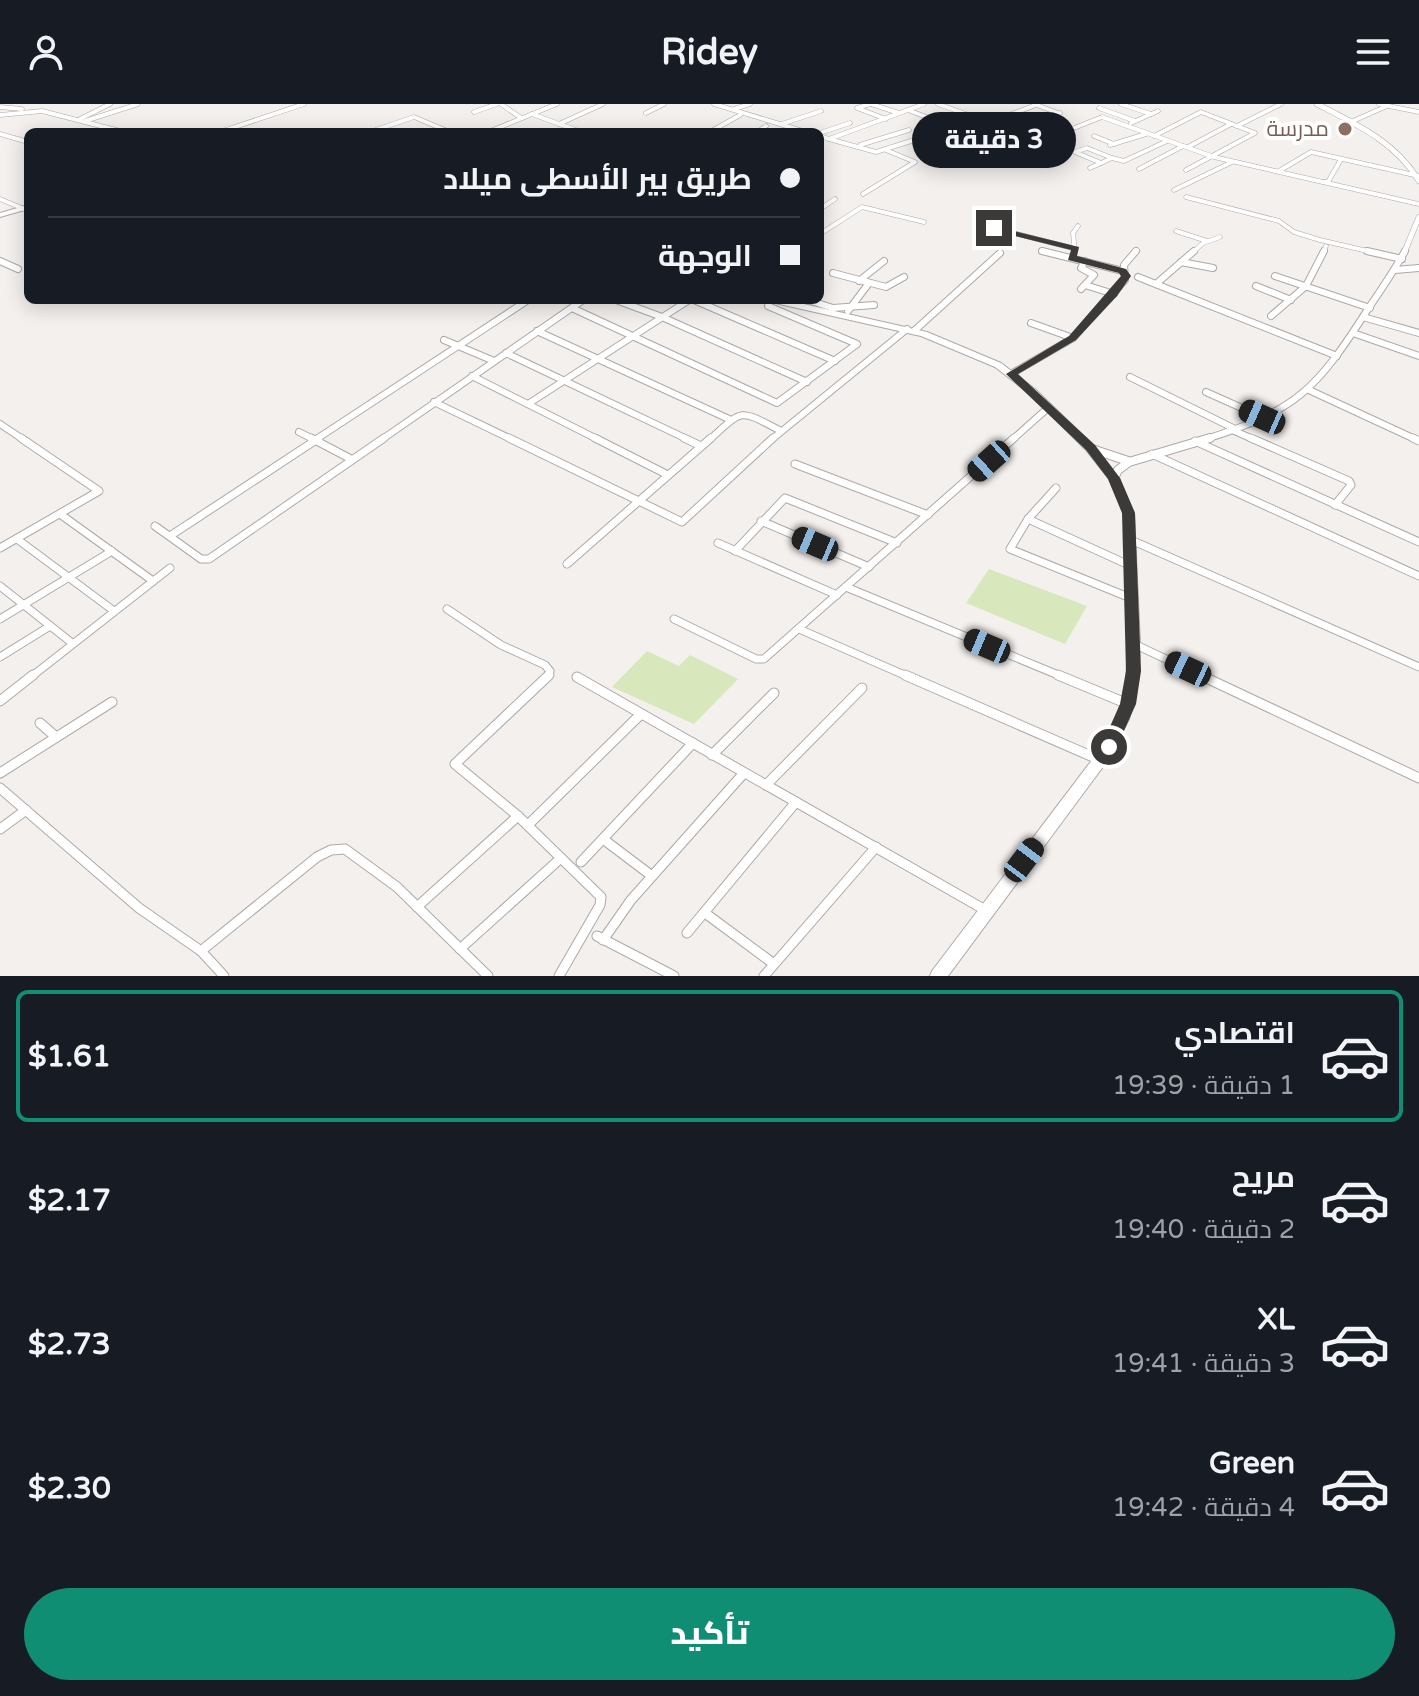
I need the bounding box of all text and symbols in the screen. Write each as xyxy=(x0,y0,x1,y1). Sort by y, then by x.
icon: person xyxy=(24,30,68,74)
icon: menu xyxy=(1351,30,1395,74)
text: Ridey xyxy=(661,31,758,74)
callout: 3 دقيقة xyxy=(912,112,1076,168)
place label: مدرسة xyxy=(1266,116,1329,142)
marker: مدرسة xyxy=(1336,120,1354,138)
text: 3 دقيقة xyxy=(945,124,1043,155)
text: طريق بير الأسطى ميلاد xyxy=(443,161,752,198)
route end xyxy=(976,210,1012,246)
text: الوجهة xyxy=(658,238,752,275)
car xyxy=(1235,396,1289,438)
car xyxy=(963,436,1015,486)
car xyxy=(788,524,842,564)
car xyxy=(960,626,1014,666)
car xyxy=(1161,648,1215,690)
route start xyxy=(1091,729,1127,765)
car xyxy=(1000,834,1048,886)
text: اقتصادي xyxy=(1174,1015,1295,1052)
icon: car xyxy=(1319,1020,1391,1092)
text: $1.61 xyxy=(28,1038,111,1075)
text: 1 دقيقة · 19:39 xyxy=(1112,1070,1295,1101)
text: مريح xyxy=(1232,1159,1295,1196)
icon: car xyxy=(1319,1164,1391,1236)
text: $2.17 xyxy=(28,1182,111,1219)
text: 2 دقيقة · 19:40 xyxy=(1112,1214,1295,1245)
text: XL xyxy=(1258,1301,1295,1338)
icon: car xyxy=(1319,1308,1391,1380)
text: $2.73 xyxy=(28,1326,111,1363)
text: 3 دقيقة · 19:41 xyxy=(1112,1348,1295,1379)
text: Green xyxy=(1209,1445,1295,1482)
icon: car xyxy=(1319,1452,1391,1524)
text: $2.30 xyxy=(28,1470,111,1507)
text: 4 دقيقة · 19:42 xyxy=(1112,1492,1295,1523)
button: تأكيد xyxy=(24,1588,1395,1680)

